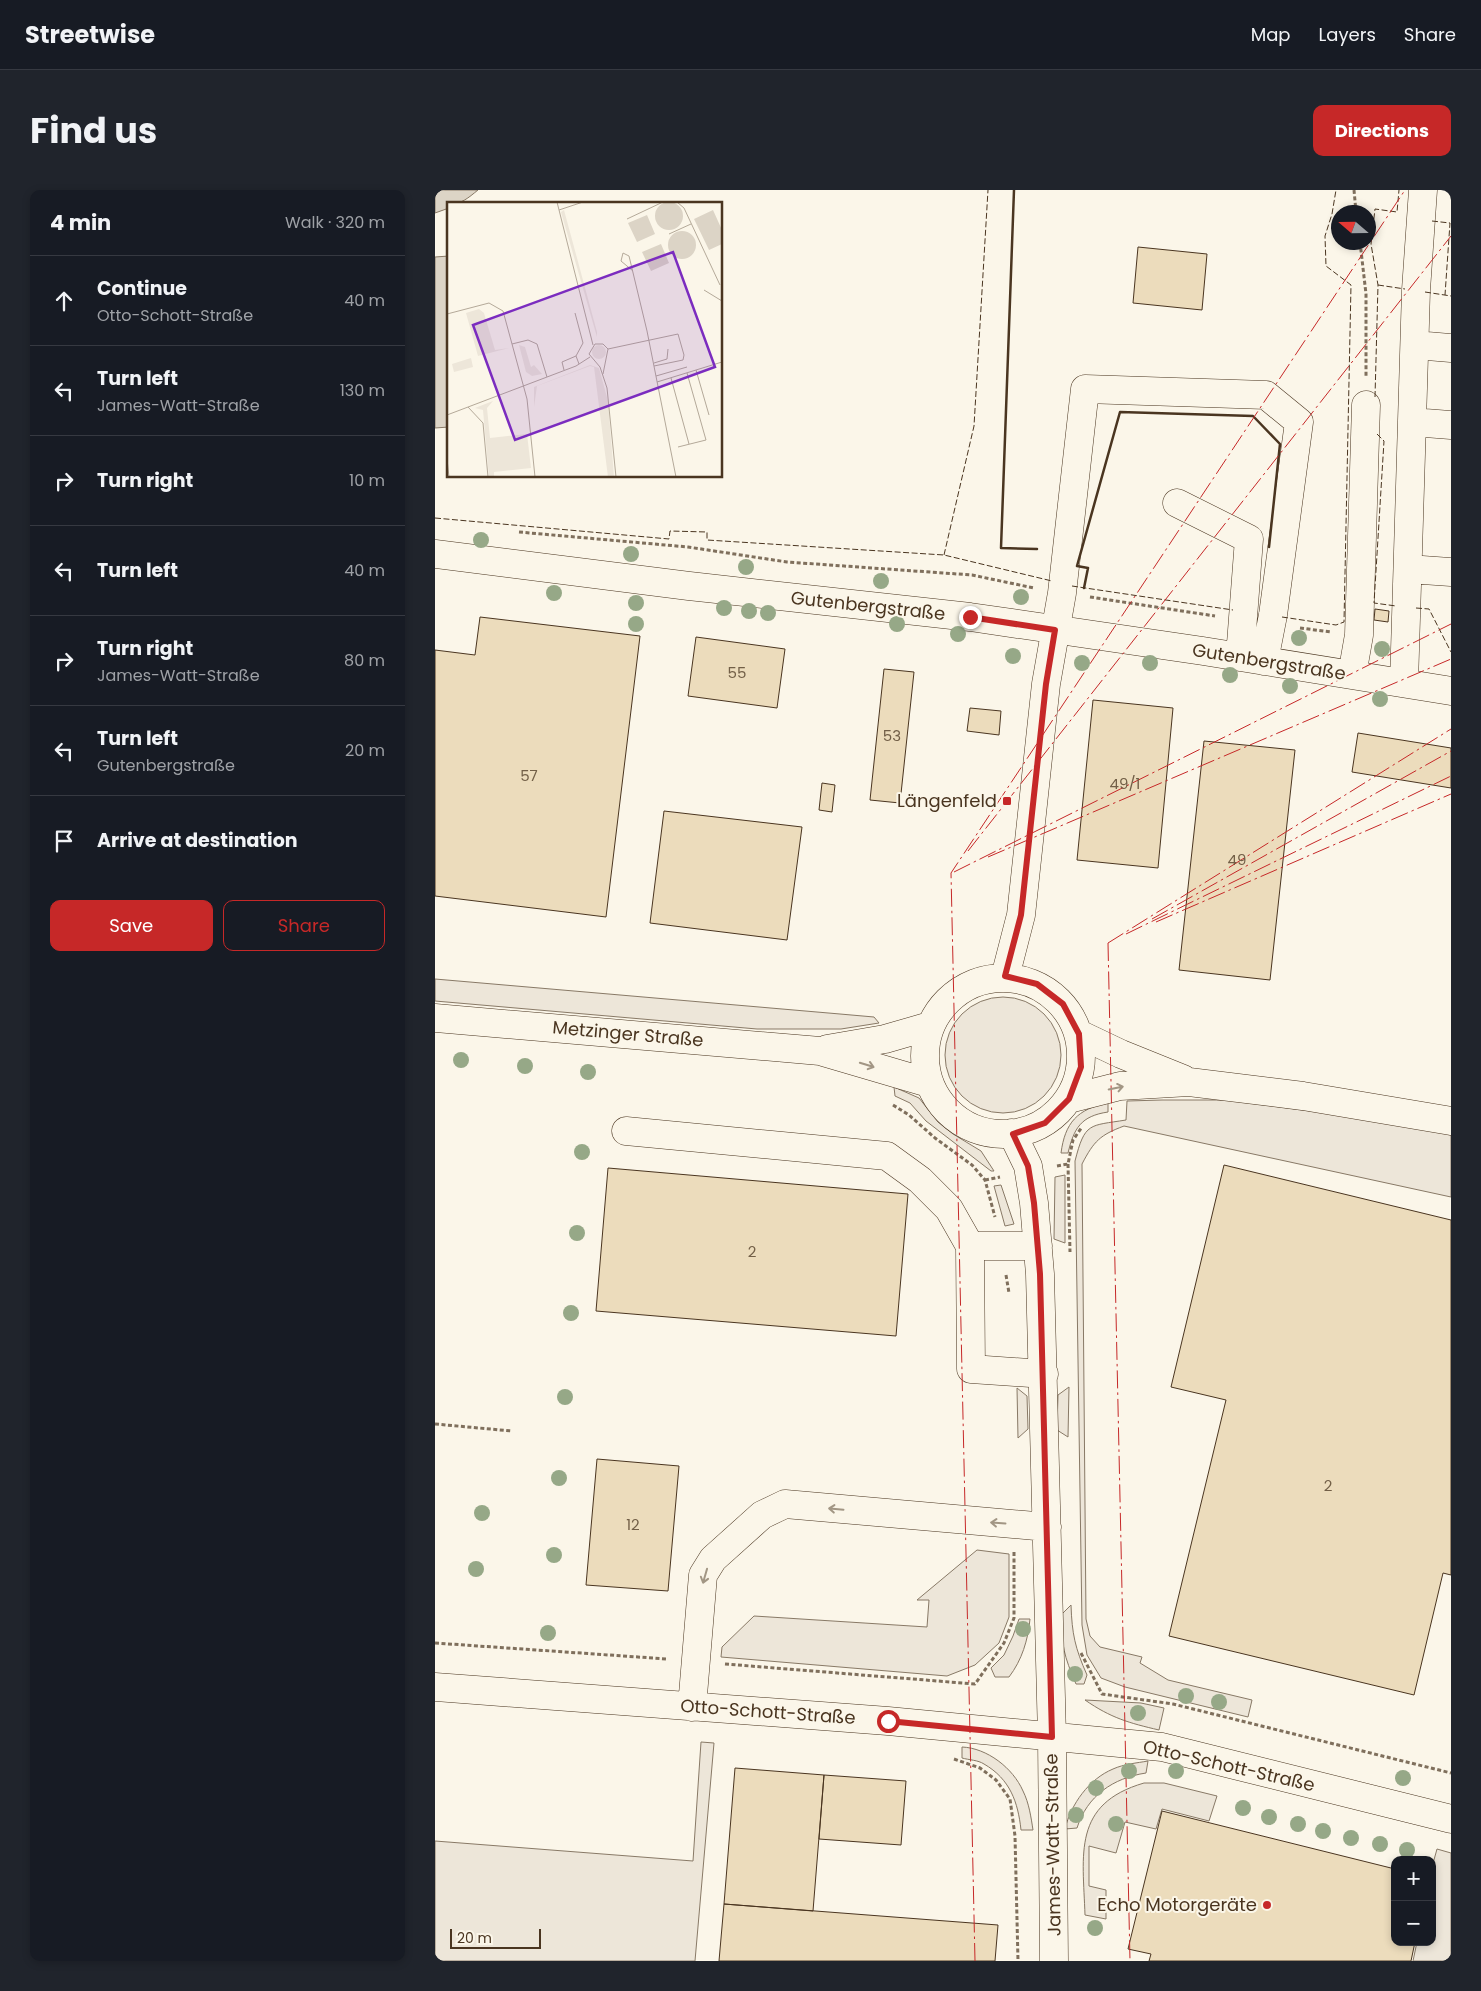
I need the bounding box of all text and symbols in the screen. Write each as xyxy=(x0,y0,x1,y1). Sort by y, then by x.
text: Streetwise xyxy=(25,18,155,51)
text: Map xyxy=(1251,22,1291,47)
text: Layers xyxy=(1319,22,1376,47)
text: Share xyxy=(1404,22,1456,47)
button: Directions xyxy=(1313,105,1451,156)
text: Find us xyxy=(30,106,157,155)
inset map xyxy=(447,202,723,478)
north arrow xyxy=(1331,205,1376,250)
text: 4 min xyxy=(50,208,111,237)
text: Walk · 320 m xyxy=(285,211,385,234)
text: Continue xyxy=(97,275,187,302)
icon: ahead xyxy=(50,287,78,315)
text: 40 m xyxy=(344,289,385,312)
text: Otto-Schott-Straße xyxy=(97,304,253,327)
text: Turn left xyxy=(97,365,178,392)
icon: left xyxy=(50,377,78,405)
text: 130 m xyxy=(340,379,385,402)
text: James-Watt-Straße xyxy=(97,394,260,417)
icon: right xyxy=(50,467,78,495)
text: Turn right xyxy=(97,467,193,494)
text: 10 m xyxy=(349,469,385,492)
icon: left xyxy=(50,557,78,585)
text: Turn left xyxy=(97,557,178,584)
text: 40 m xyxy=(344,559,385,582)
street label: Gutenbergstraße xyxy=(790,585,947,626)
route end xyxy=(959,606,982,629)
text: Turn right xyxy=(97,635,193,662)
street label: Gutenbergstraße xyxy=(1190,637,1348,686)
icon: right xyxy=(50,647,78,675)
text: 80 m xyxy=(344,649,385,672)
house number: 55 xyxy=(728,662,746,683)
text: James-Watt-Straße xyxy=(97,664,260,687)
text: Turn left xyxy=(97,725,178,752)
house number: 53 xyxy=(883,725,901,746)
icon: left xyxy=(50,737,78,765)
text: 20 m xyxy=(345,739,385,762)
text: Gutenbergstraße xyxy=(97,754,235,777)
house number: 57 xyxy=(520,765,538,786)
house number: 49/1 xyxy=(1110,773,1140,794)
place label: Längenfeld xyxy=(897,788,997,813)
marker: Längenfeld xyxy=(1001,795,1013,807)
icon: arrive xyxy=(50,827,78,855)
text: Arrive at destination xyxy=(97,827,298,854)
house number: 49 xyxy=(1228,849,1246,870)
button: Save xyxy=(50,900,213,951)
button: Share xyxy=(223,900,385,951)
street label: Metzinger Straße xyxy=(551,1014,705,1053)
one-way arrow xyxy=(858,1060,874,1070)
one-way arrow xyxy=(1108,1082,1124,1092)
house number: 2 xyxy=(748,1241,756,1262)
house number: 2 xyxy=(1324,1475,1332,1496)
one-way arrow xyxy=(829,1504,845,1514)
house number: 12 xyxy=(626,1514,640,1535)
one-way arrow xyxy=(991,1519,1007,1528)
one-way arrow xyxy=(700,1568,709,1584)
street label: Otto-Schott-Straße xyxy=(680,1693,857,1730)
route start xyxy=(877,1710,900,1733)
street label: Otto-Schott-Straße xyxy=(1141,1734,1318,1797)
street label: James-Watt-Straße xyxy=(1038,1753,1067,1937)
map controls xyxy=(1391,1856,1436,1946)
button: + xyxy=(1391,1856,1436,1901)
place label: Echo Motorgeräte xyxy=(1097,1892,1257,1917)
marker: Echo Motorgeräte xyxy=(1261,1899,1273,1911)
button: − xyxy=(1391,1901,1436,1946)
scale bar xyxy=(450,1926,541,1949)
text: 20 m xyxy=(457,1928,492,1948)

